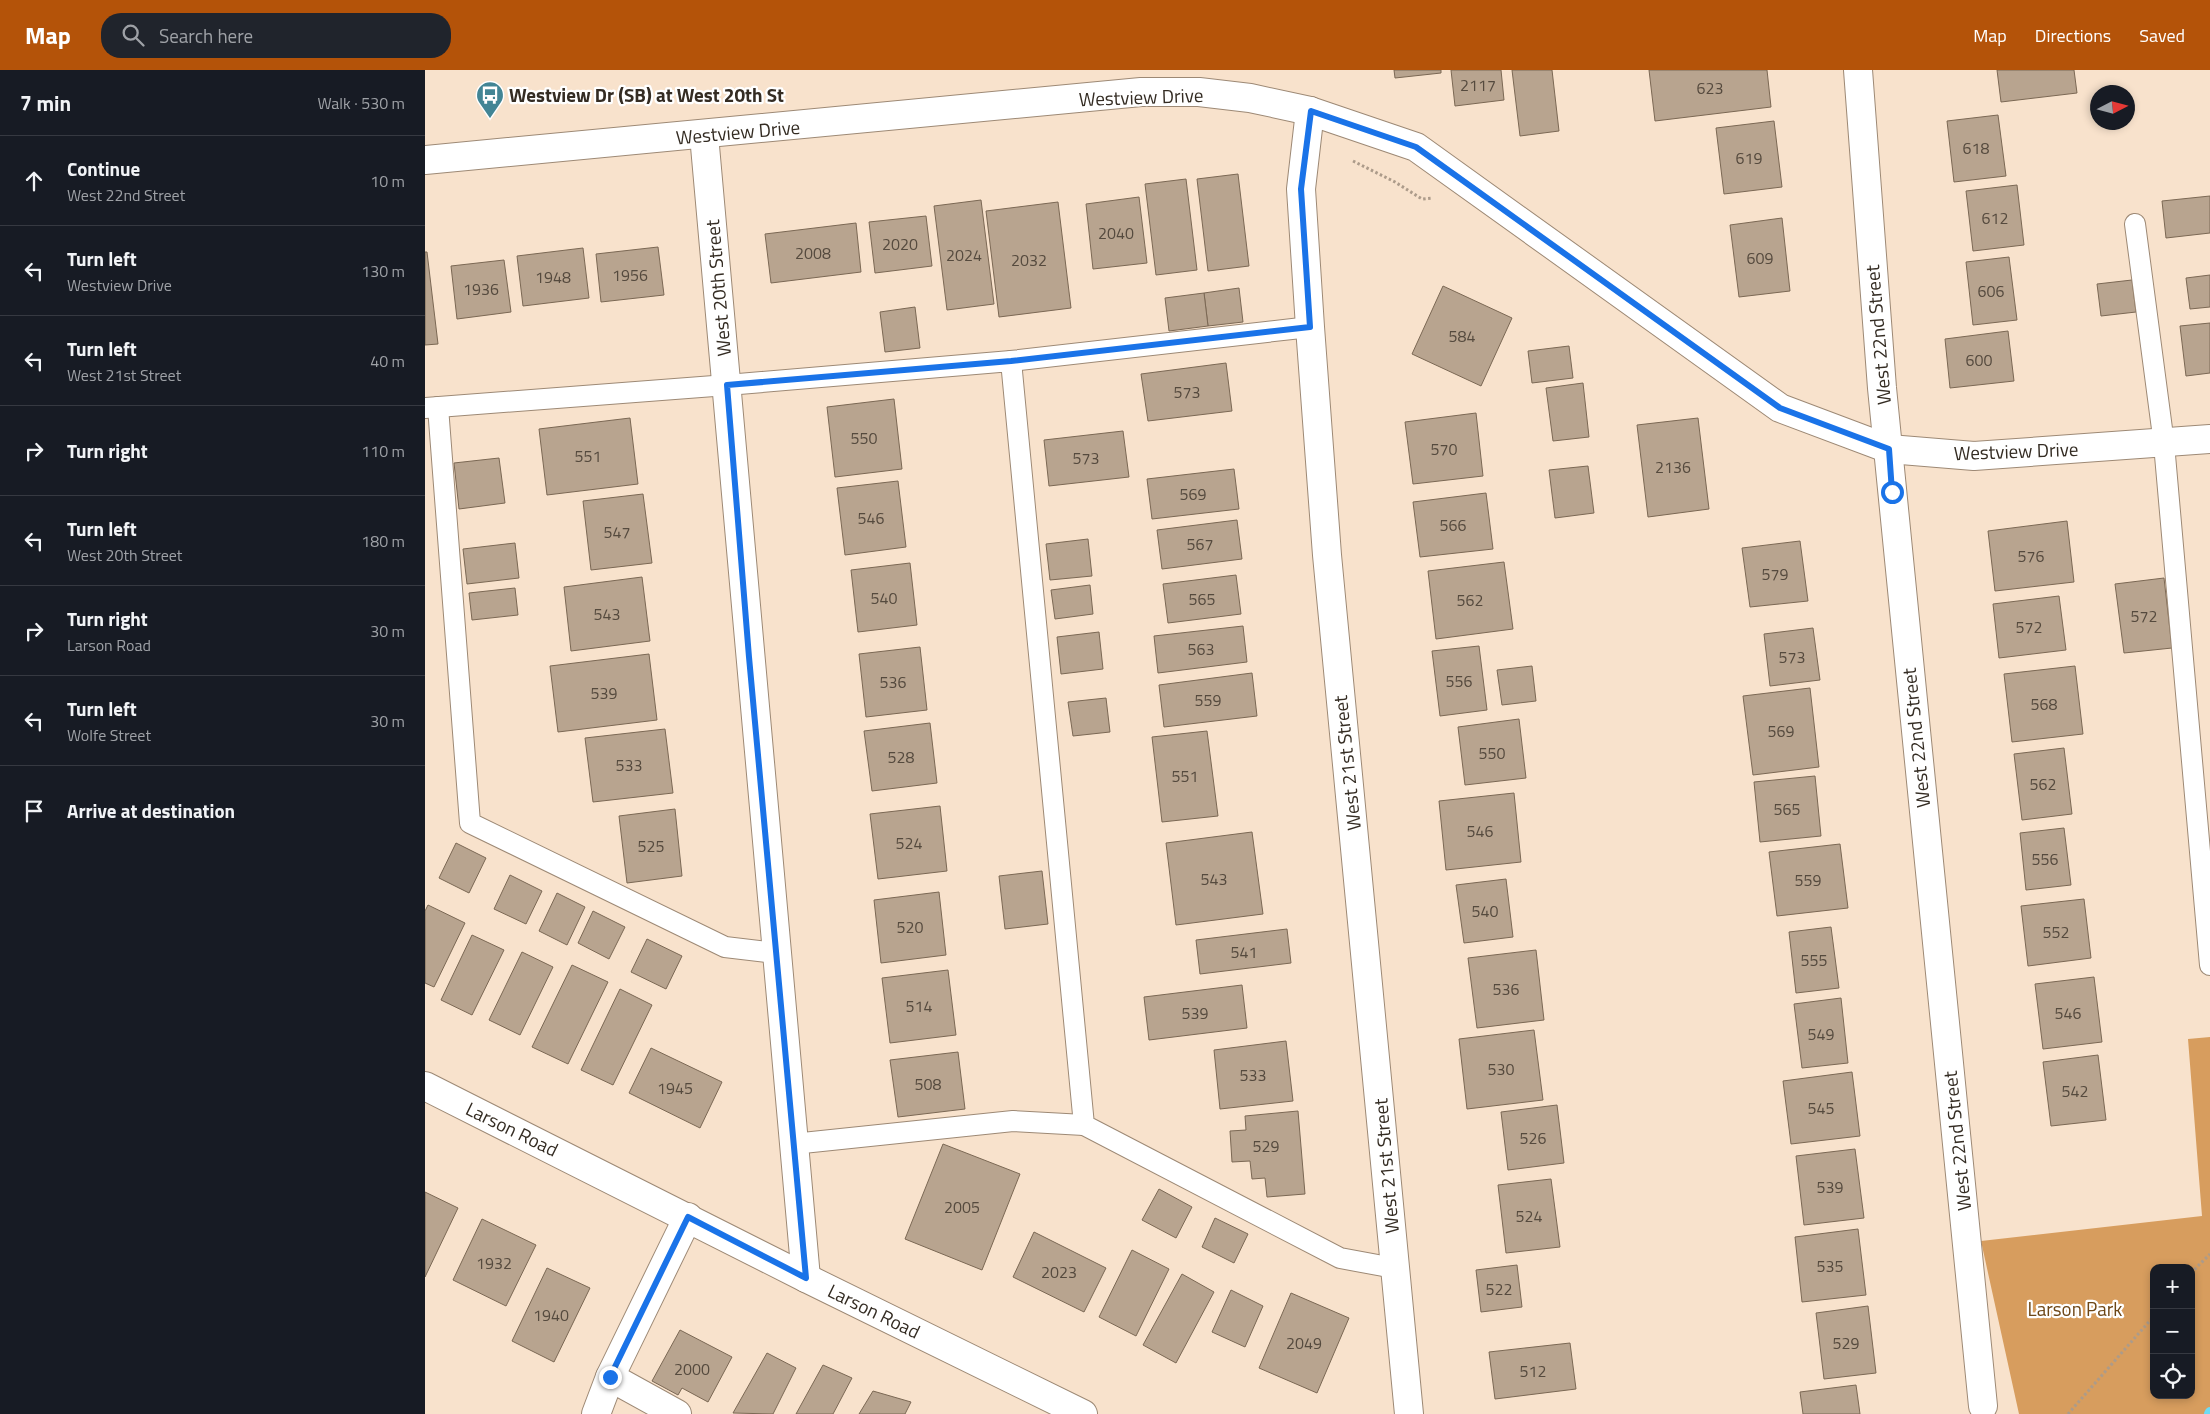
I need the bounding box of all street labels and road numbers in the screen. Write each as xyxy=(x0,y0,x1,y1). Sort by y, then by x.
street label: Westview Drive xyxy=(1078,80,1204,113)
street label: Westview Drive xyxy=(675,112,801,151)
street label: West 20th Street xyxy=(697,218,738,358)
street label: West 22nd Street xyxy=(1857,264,1898,406)
street label: Westview Drive xyxy=(1953,434,2079,467)
street label: West 22nd Street xyxy=(1894,666,1937,809)
street label: West 21st Street xyxy=(1325,694,1368,832)
street label: West 22nd Street xyxy=(1935,1069,1978,1212)
street label: Larson Road xyxy=(461,1094,563,1163)
street label: West 21st Street xyxy=(1365,1097,1406,1235)
street label: Larson Road xyxy=(823,1276,925,1345)

